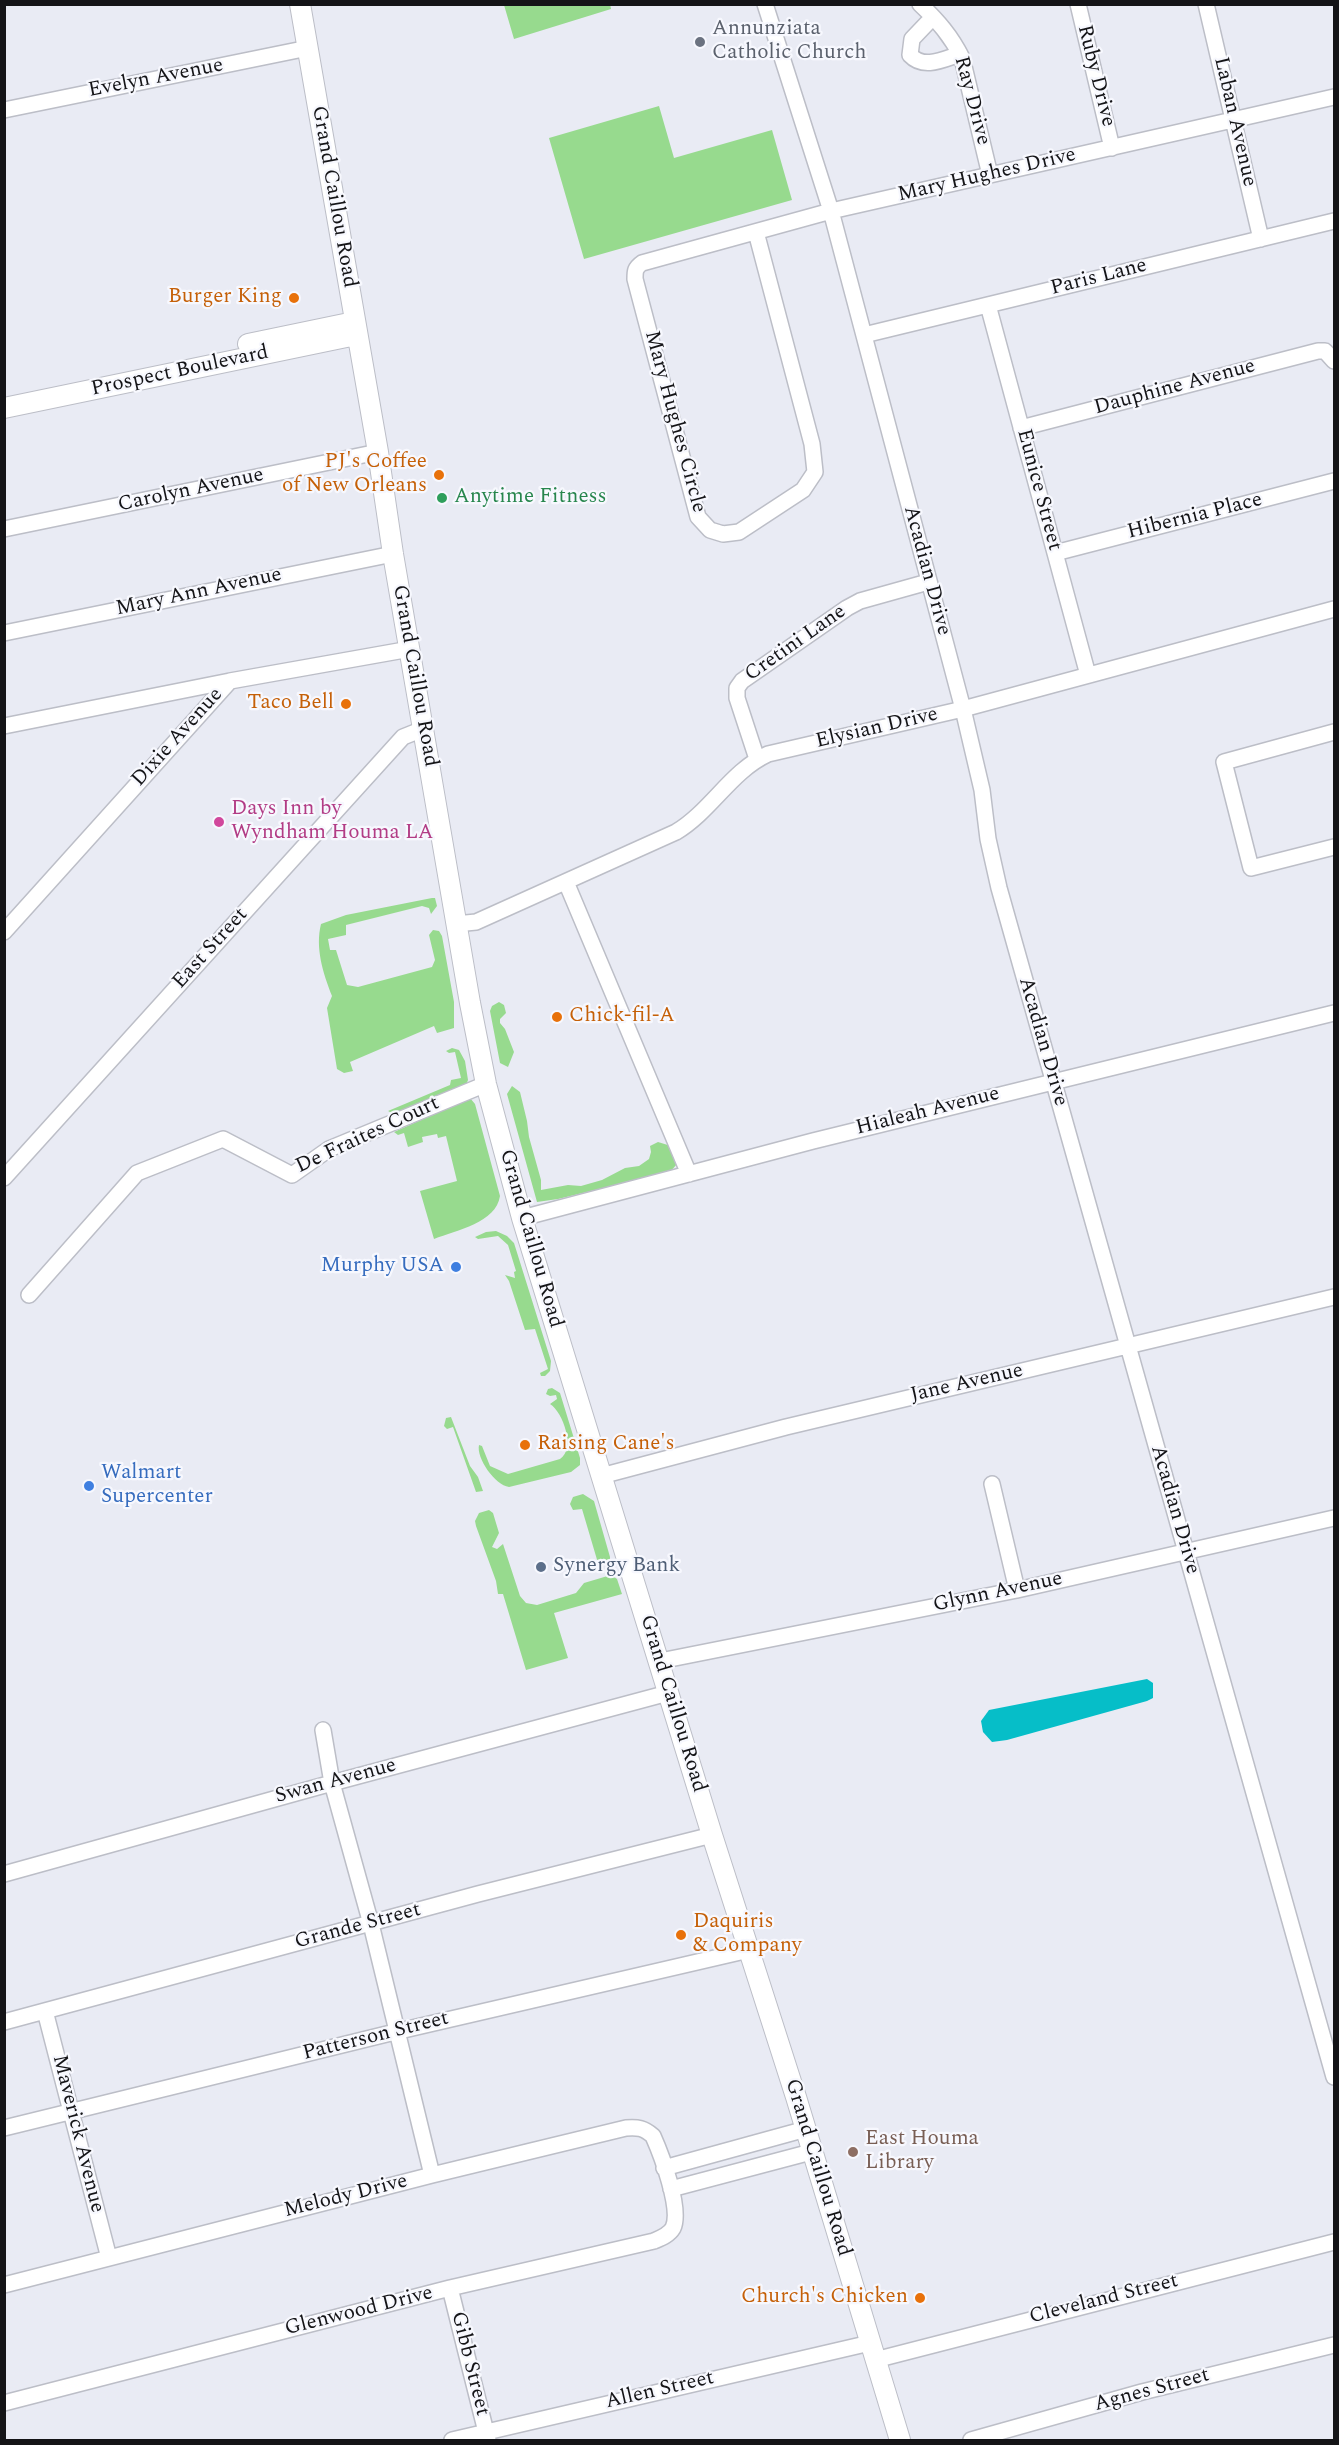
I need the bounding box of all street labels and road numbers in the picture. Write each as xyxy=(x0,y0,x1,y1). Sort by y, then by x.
street label: Ruby Drive xyxy=(1070,22,1120,130)
street label: Evelyn Avenue xyxy=(86,54,226,104)
street label: Ray Drive xyxy=(947,54,995,148)
street label: Laban Avenue xyxy=(1207,55,1261,189)
street label: Grand Caillou Road xyxy=(305,104,361,290)
street label: Mary Hughes Drive xyxy=(895,143,1079,209)
street label: Paris Lane xyxy=(1048,254,1150,302)
street label: Mary Hughes Circle xyxy=(638,328,710,516)
street label: Prospect Boulevard xyxy=(89,341,271,403)
street label: Dauphine Avenue xyxy=(1092,354,1258,422)
street label: Eunice Street xyxy=(1010,426,1066,554)
street label: Carolyn Avenue xyxy=(116,463,266,519)
street label: Hibernia Place xyxy=(1125,488,1265,546)
street label: Acadian Drive xyxy=(897,503,955,639)
street label: Mary Ann Avenue xyxy=(114,563,284,623)
street label: Grand Caillou Road xyxy=(386,583,442,769)
street label: Cretini Lane xyxy=(741,600,851,688)
street label: Dixie Avenue xyxy=(127,683,229,793)
street label: Elysian Drive xyxy=(813,703,941,755)
street label: East Street xyxy=(168,903,254,995)
street label: Acadian Drive xyxy=(1012,975,1072,1109)
street label: Hialeah Avenue xyxy=(854,1082,1002,1142)
street label: De Fraites Court xyxy=(292,1092,444,1180)
street label: Grand Caillou Road xyxy=(492,1147,568,1331)
street label: Jane Avenue xyxy=(908,1359,1026,1409)
street label: Acadian Drive xyxy=(1144,1443,1204,1577)
street label: Glynn Avenue xyxy=(931,1567,1065,1619)
street label: Grand Caillou Road xyxy=(633,1612,711,1796)
street label: Swan Avenue xyxy=(273,1754,399,1810)
street label: Grande Street xyxy=(292,1898,424,1956)
street label: Patterson Street xyxy=(300,2007,452,2067)
street label: Maverick Avenue xyxy=(45,2052,109,2216)
street label: Grand Caillou Road xyxy=(778,2076,856,2260)
street label: Melody Drive xyxy=(282,2169,410,2225)
street label: Cleveland Street xyxy=(1027,2269,1181,2331)
street label: Glenwood Drive xyxy=(282,2281,436,2343)
street label: Gibb Street xyxy=(444,2309,494,2419)
street label: Agnes Street xyxy=(1092,2364,1212,2418)
street label: Allen Street xyxy=(603,2366,717,2416)

